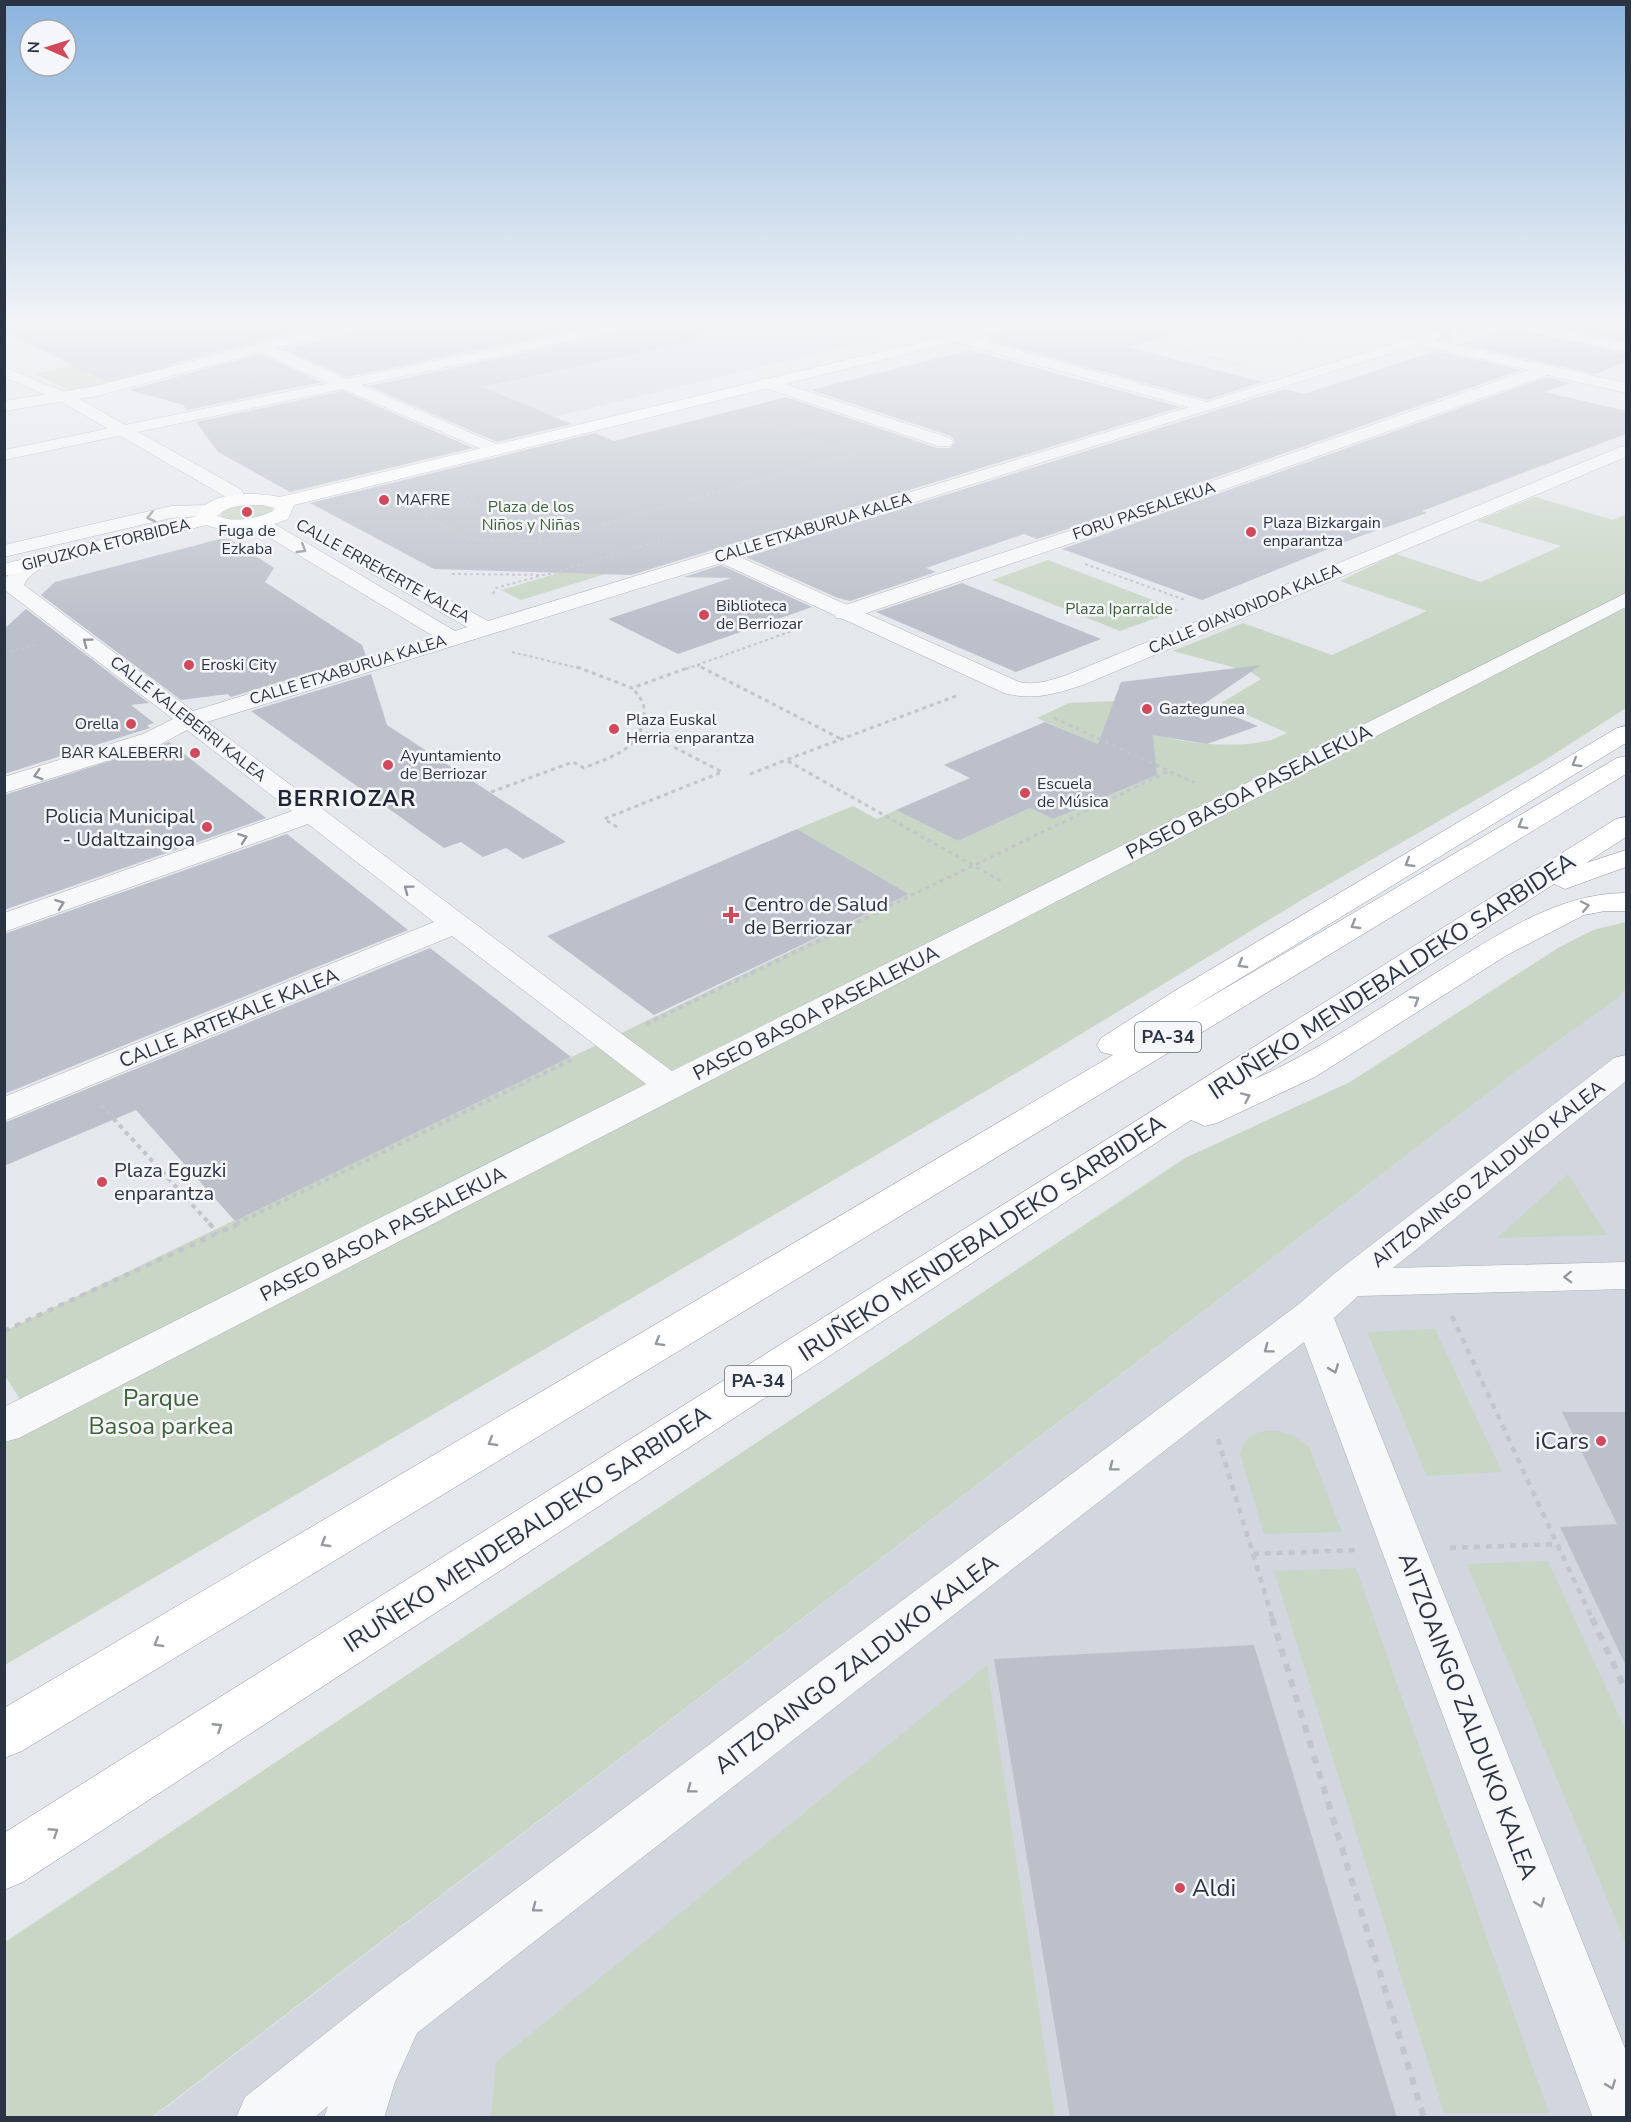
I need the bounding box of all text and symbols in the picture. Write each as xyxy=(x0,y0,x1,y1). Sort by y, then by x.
north arrow xyxy=(18,18,78,78)
text: N xyxy=(23,41,45,54)
street label: FORU PASEALEKUA xyxy=(1070,476,1219,546)
street label: CALLE ETXABURUA KALEA xyxy=(712,487,914,568)
place label: MAFRE xyxy=(396,489,450,511)
marker: MAFRE xyxy=(377,493,391,507)
park label: Plaza de los Niños y Niñas xyxy=(482,496,580,536)
marker: Fuga de Ezkaba xyxy=(240,505,254,519)
one-way arrow xyxy=(146,510,156,523)
place label: Plaza Bizkargain enparantza xyxy=(1263,512,1381,552)
street label: GIPUZKOA ETORBIDEA xyxy=(19,513,193,577)
street label: CALLE ERREKERTE KALEA xyxy=(292,514,475,628)
place label: Fuga de Ezkaba xyxy=(218,520,276,560)
marker: Plaza Bizkargain enparantza xyxy=(1244,525,1258,539)
one-way arrow xyxy=(296,541,306,553)
street label: CALLE OIANONDOA KALEA xyxy=(1145,558,1345,660)
place label: Biblioteca de Berriozar xyxy=(716,595,803,635)
park label: Plaza Iparralde xyxy=(1065,598,1173,620)
marker: Biblioteca de Berriozar xyxy=(697,608,711,622)
street label: CALLE ETXABURUA KALEA xyxy=(247,629,449,710)
one-way arrow xyxy=(83,638,94,649)
street label: CALLE KALEBERRI KALEA xyxy=(105,651,271,787)
place label: Eroski City xyxy=(201,654,278,676)
marker: Eroski City xyxy=(182,658,196,672)
place label: Gaztegunea xyxy=(1159,698,1245,720)
marker: Gaztegunea xyxy=(1140,702,1154,716)
place label: Plaza Euskal Herria enparantza xyxy=(626,709,755,749)
place label: Orella xyxy=(75,713,119,735)
marker: Orella xyxy=(124,717,138,731)
street label: PASEO BASOA PASEALEKUA xyxy=(1121,718,1377,866)
marker: Plaza Euskal Herria enparantza xyxy=(607,722,621,736)
place label: BAR KALEBERRI xyxy=(61,742,183,764)
place label: Ayuntamiento de Berriozar xyxy=(400,745,501,785)
marker: BAR KALEBERRI xyxy=(188,746,202,760)
one-way arrow xyxy=(1572,756,1582,768)
marker: Ayuntamiento de Berriozar xyxy=(381,758,395,772)
one-way arrow xyxy=(33,768,44,780)
place label: Escuela de Música xyxy=(1037,773,1109,813)
district label: BERRIOZAR xyxy=(277,784,417,814)
marker: Escuela de Música xyxy=(1018,786,1032,800)
place label: Policia Municipal - Udaltzaingoa xyxy=(45,803,195,853)
one-way arrow xyxy=(1518,818,1528,830)
marker: Policia Municipal - Udaltzaingoa xyxy=(200,820,214,834)
one-way arrow xyxy=(237,833,248,846)
street label: IRUÑEKO MENDEBALDEKO SARBIDEA xyxy=(1202,845,1582,1107)
one-way arrow xyxy=(1405,856,1415,868)
one-way arrow xyxy=(403,886,414,897)
place label: Centro de Salud de Berriozar xyxy=(744,891,888,941)
one-way arrow xyxy=(54,898,64,911)
one-way arrow xyxy=(1580,900,1590,913)
marker: Centro de Salud de Berriozar xyxy=(722,906,740,924)
one-way arrow xyxy=(1351,918,1361,930)
street label: PASEO BASOA PASEALEKUA xyxy=(688,939,944,1087)
one-way arrow xyxy=(1238,956,1248,968)
street label: CALLE ARTEKALE KALEA xyxy=(115,961,343,1075)
one-way arrow xyxy=(1409,996,1419,1008)
road number: PA-34 xyxy=(1135,1022,1201,1052)
street label: AITZOAINGO ZALDUKO KALEA xyxy=(1365,1074,1611,1274)
one-way arrow xyxy=(1239,1092,1250,1104)
street label: IRUÑEKO MENDEBALDEKO SARBIDEA xyxy=(792,1107,1172,1369)
place label: Plaza Eguzki enparantza xyxy=(114,1157,227,1207)
street label: PASEO BASOA PASEALEKUA xyxy=(255,1160,511,1308)
marker: Plaza Eguzki enparantza xyxy=(95,1175,109,1189)
one-way arrow xyxy=(1564,1271,1573,1284)
one-way arrow xyxy=(655,1334,665,1346)
one-way arrow xyxy=(1263,1341,1274,1352)
one-way arrow xyxy=(1327,1363,1339,1374)
road number: PA-34 xyxy=(725,1366,791,1396)
park label: Parque Basoa parkea xyxy=(88,1382,234,1442)
street label: IRUÑEKO MENDEBALDEKO SARBIDEA xyxy=(337,1398,717,1660)
place label: iCars xyxy=(1535,1425,1589,1457)
marker: iCars xyxy=(1594,1434,1608,1448)
one-way arrow xyxy=(488,1435,498,1446)
one-way arrow xyxy=(1109,1460,1120,1471)
one-way arrow xyxy=(321,1535,331,1547)
street label: AITZOAINGO ZALDUKO KALEA xyxy=(707,1546,1005,1781)
street label: AITZOAINGO ZALDUKO KALEA xyxy=(1391,1548,1545,1885)
one-way arrow xyxy=(154,1636,164,1648)
one-way arrow xyxy=(212,1723,222,1735)
one-way arrow xyxy=(686,1782,697,1793)
one-way arrow xyxy=(48,1828,58,1840)
place label: Aldi xyxy=(1192,1872,1236,1904)
marker: Aldi xyxy=(1173,1881,1187,1895)
one-way arrow xyxy=(1533,1898,1546,1908)
one-way arrow xyxy=(531,1900,542,1911)
one-way arrow xyxy=(1604,2079,1616,2090)

